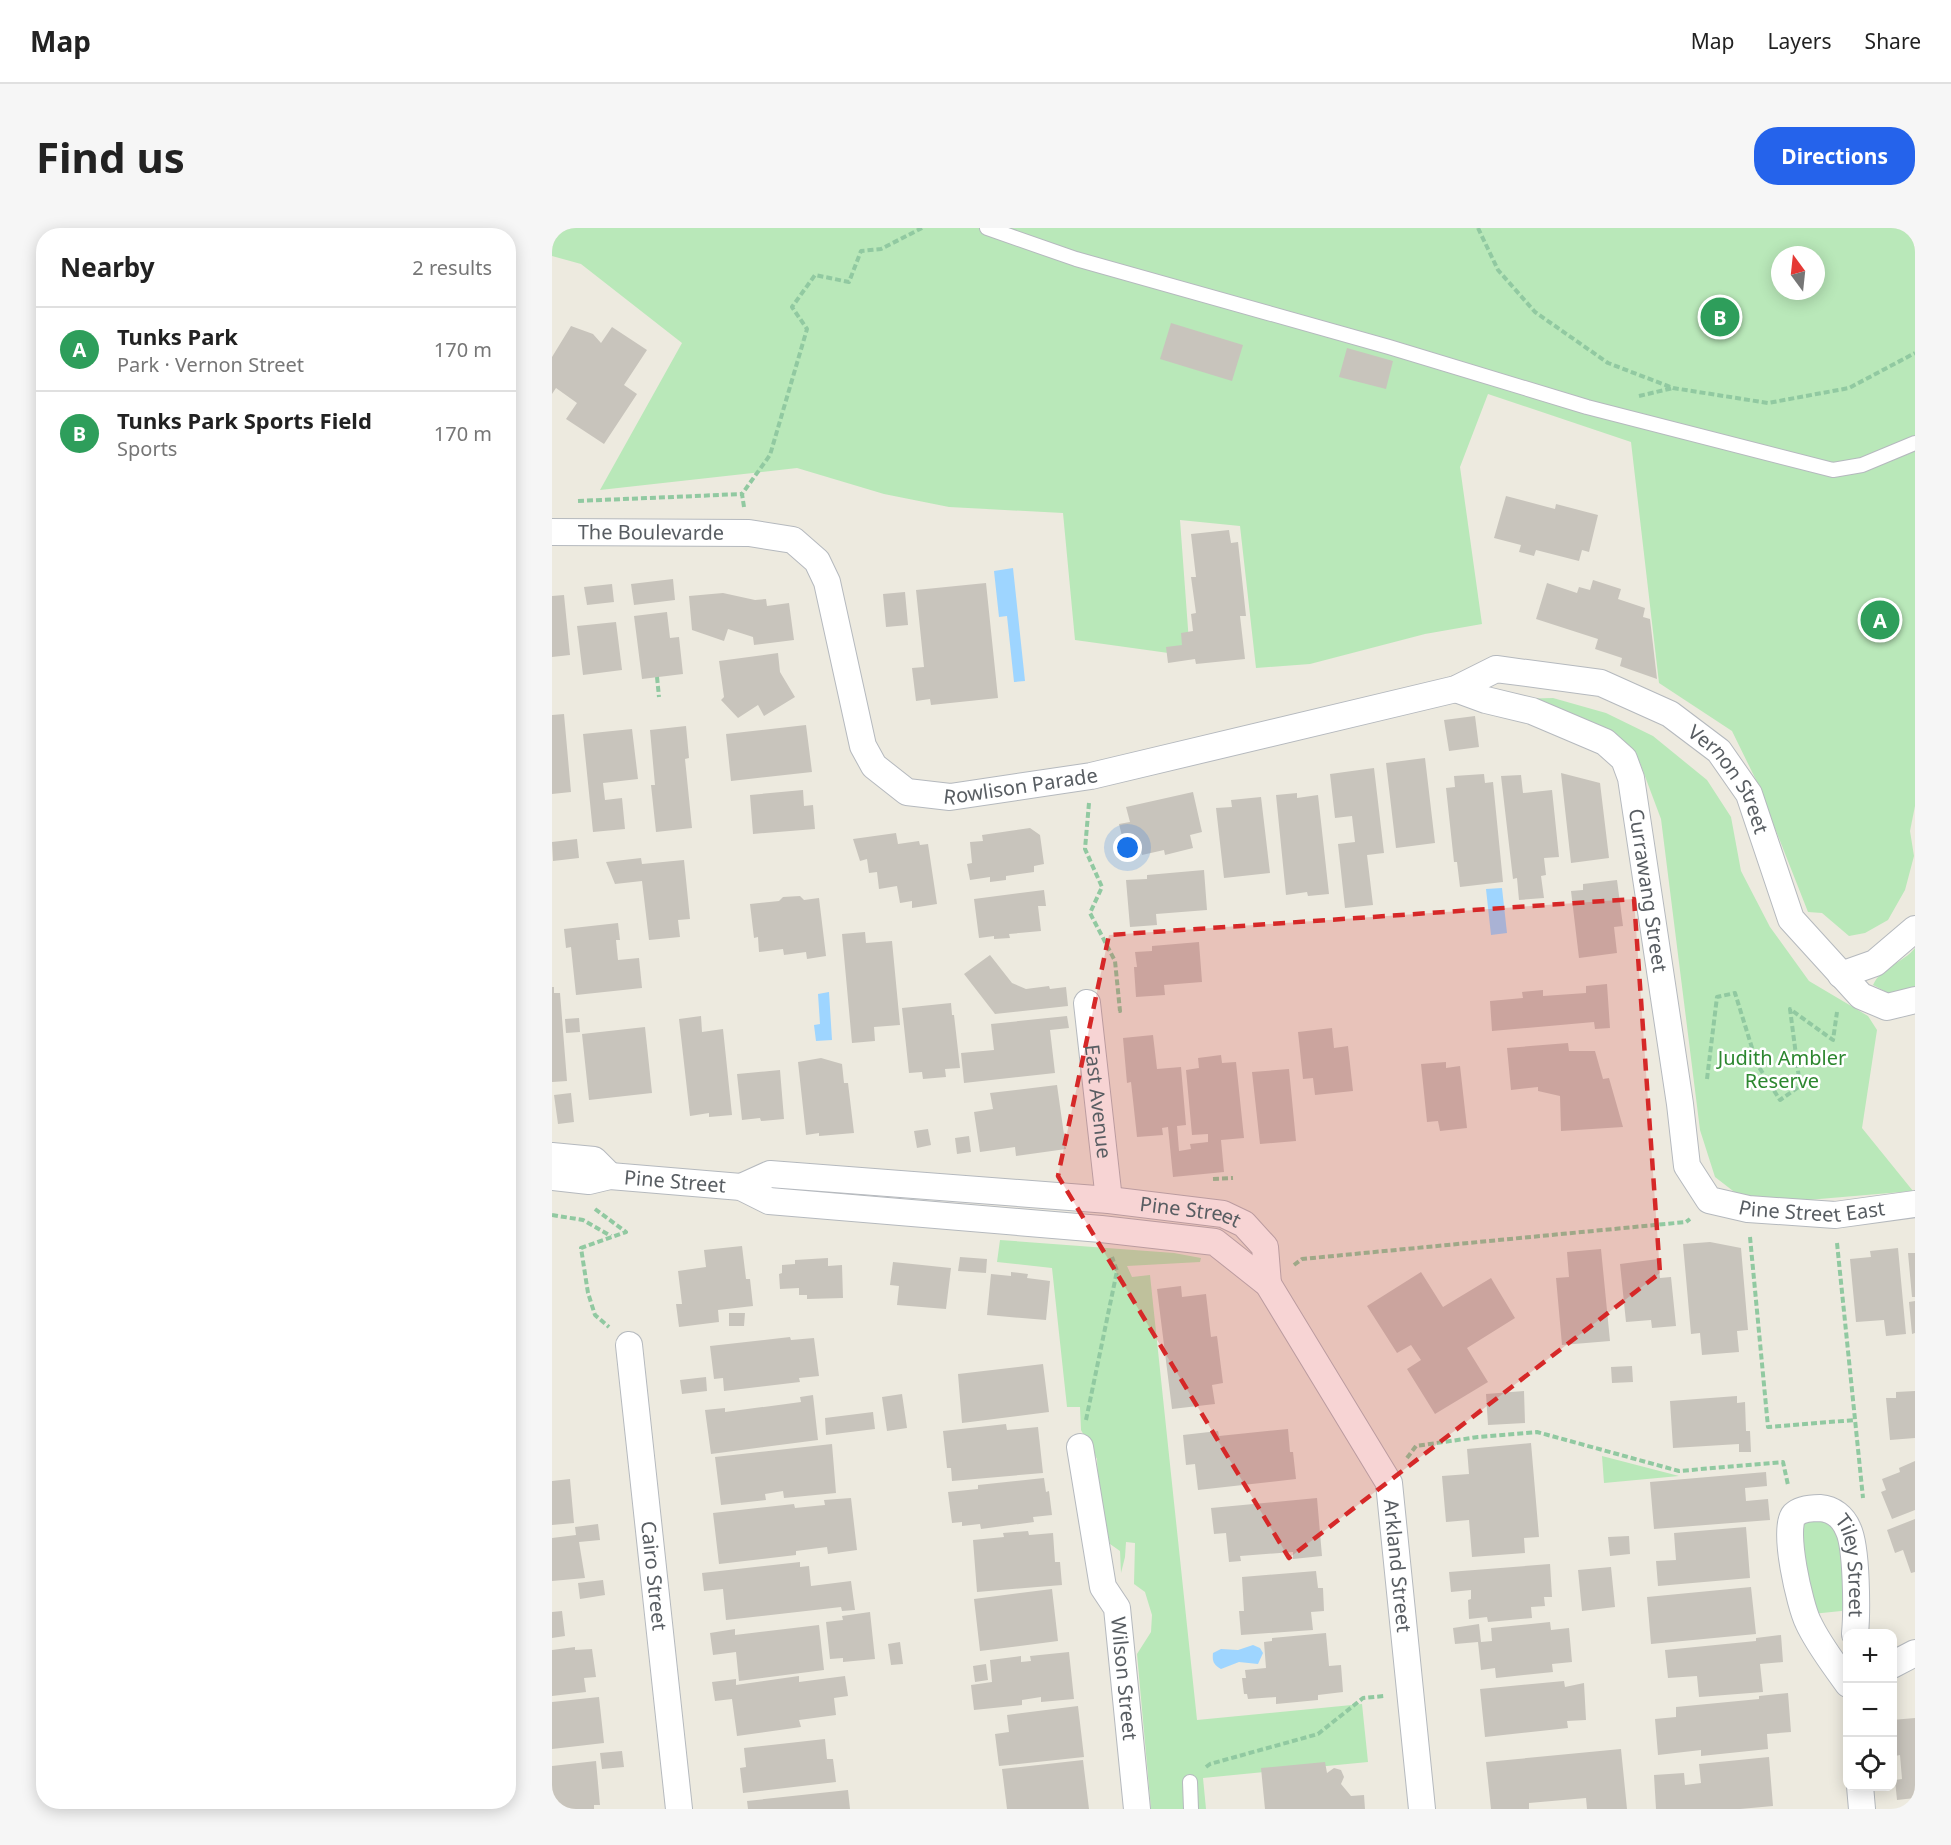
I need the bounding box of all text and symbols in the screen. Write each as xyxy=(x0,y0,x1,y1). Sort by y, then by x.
text: Map xyxy=(30,22,91,60)
text: Map xyxy=(1691,27,1735,55)
text: Layers xyxy=(1768,27,1832,55)
text: Share xyxy=(1865,27,1921,55)
button: Directions xyxy=(1754,127,1915,185)
text: Find us xyxy=(36,128,185,185)
north arrow xyxy=(1771,246,1825,300)
text: Nearby xyxy=(60,249,155,285)
text: 2 results xyxy=(412,254,492,281)
pin: B xyxy=(1700,294,1740,340)
text: Tunks Park xyxy=(117,321,238,351)
text: A xyxy=(73,336,86,363)
text: 170 m xyxy=(434,336,492,363)
text: Park · Vernon Street xyxy=(117,351,304,378)
text: Tunks Park Sports Field xyxy=(117,405,372,435)
text: B xyxy=(73,420,86,447)
text: 170 m xyxy=(434,420,492,447)
text: Sports xyxy=(117,435,177,462)
street label: The Boulevarde xyxy=(578,518,724,546)
pin: A xyxy=(1860,598,1900,642)
street label: Vernon Street xyxy=(1683,718,1775,837)
street label: Rowlison Parade xyxy=(942,761,1100,811)
street label: Currawang Street xyxy=(1623,807,1674,974)
your location xyxy=(1113,833,1142,862)
street label: East Avenue xyxy=(1079,1043,1118,1160)
park label: Judith Ambler Reserve xyxy=(1716,1044,1846,1094)
street label: Pine Street xyxy=(623,1163,727,1199)
street label: Pine Street xyxy=(1138,1190,1246,1234)
street label: Pine Street East xyxy=(1736,1193,1886,1228)
street label: Arkland Street xyxy=(1378,1498,1418,1633)
street label: Tiley Street xyxy=(1830,1508,1870,1617)
street label: Cairo Street xyxy=(635,1519,674,1632)
street label: Wilson Street xyxy=(1105,1615,1144,1742)
map controls xyxy=(1843,1629,1897,1791)
button: + xyxy=(1843,1629,1897,1683)
button: − xyxy=(1843,1683,1897,1737)
button: locate xyxy=(1843,1737,1897,1791)

